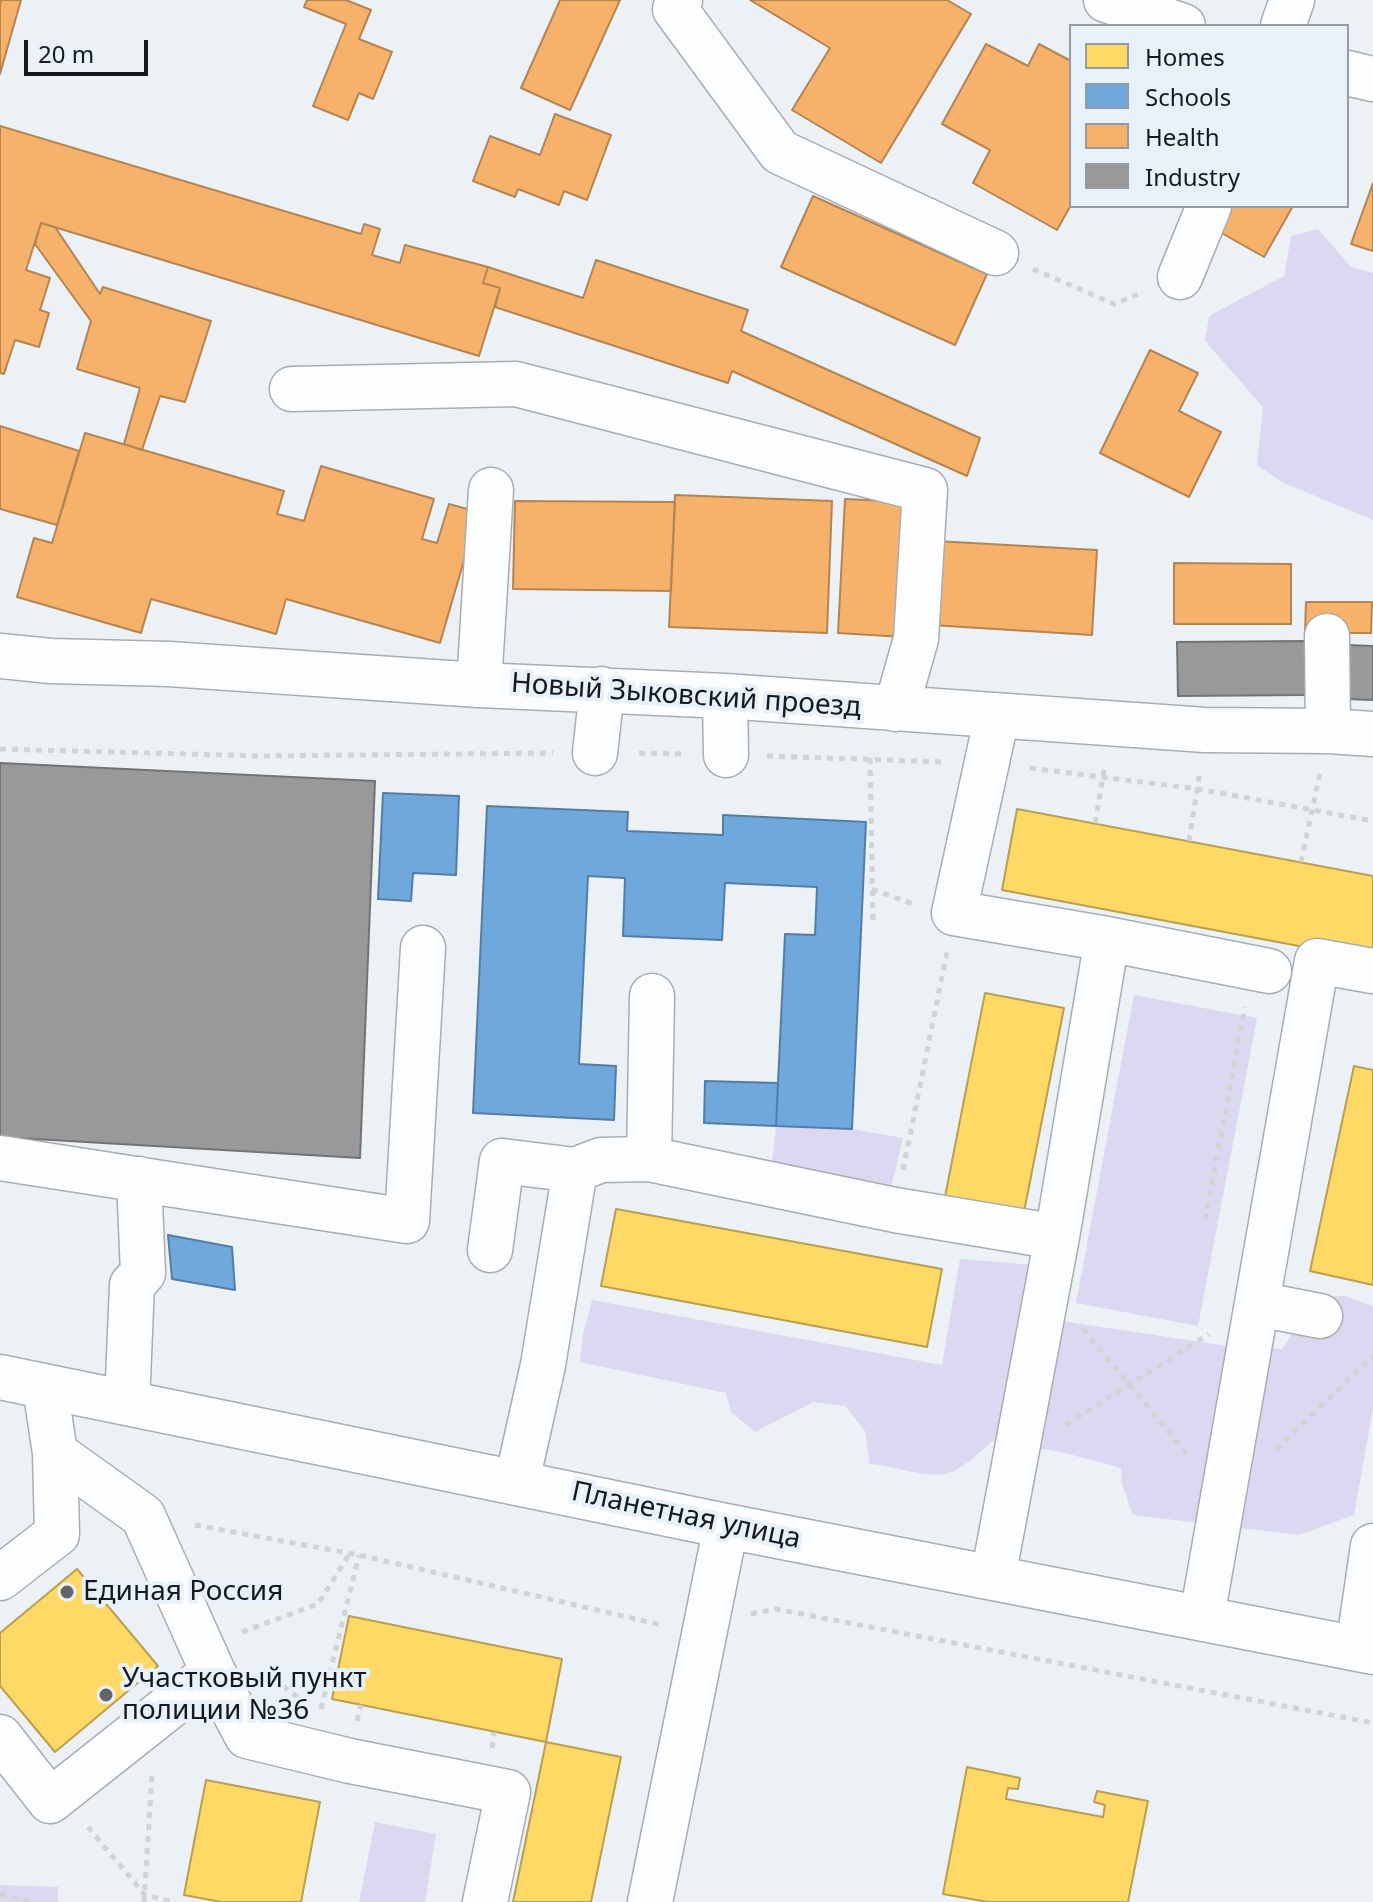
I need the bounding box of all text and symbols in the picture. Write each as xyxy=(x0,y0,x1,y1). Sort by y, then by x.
scale bar xyxy=(28,24,152,74)
legend xyxy=(1069,24,1349,208)
text: 20 m xyxy=(38,37,94,70)
text: Homes xyxy=(1145,40,1225,73)
text: Schools xyxy=(1145,80,1231,113)
text: Health xyxy=(1145,120,1219,153)
text: Industry xyxy=(1145,160,1240,193)
street label: Новый Зыковский проезд xyxy=(510,667,862,725)
street label: Планетная улица xyxy=(568,1475,804,1557)
place label: Единая Россия xyxy=(83,1575,283,1609)
marker: Единая Россия xyxy=(58,1583,76,1601)
place label: Участковый пункт полиции №36 xyxy=(122,1662,367,1728)
marker: Участковый пункт полиции №36 xyxy=(97,1686,115,1704)

